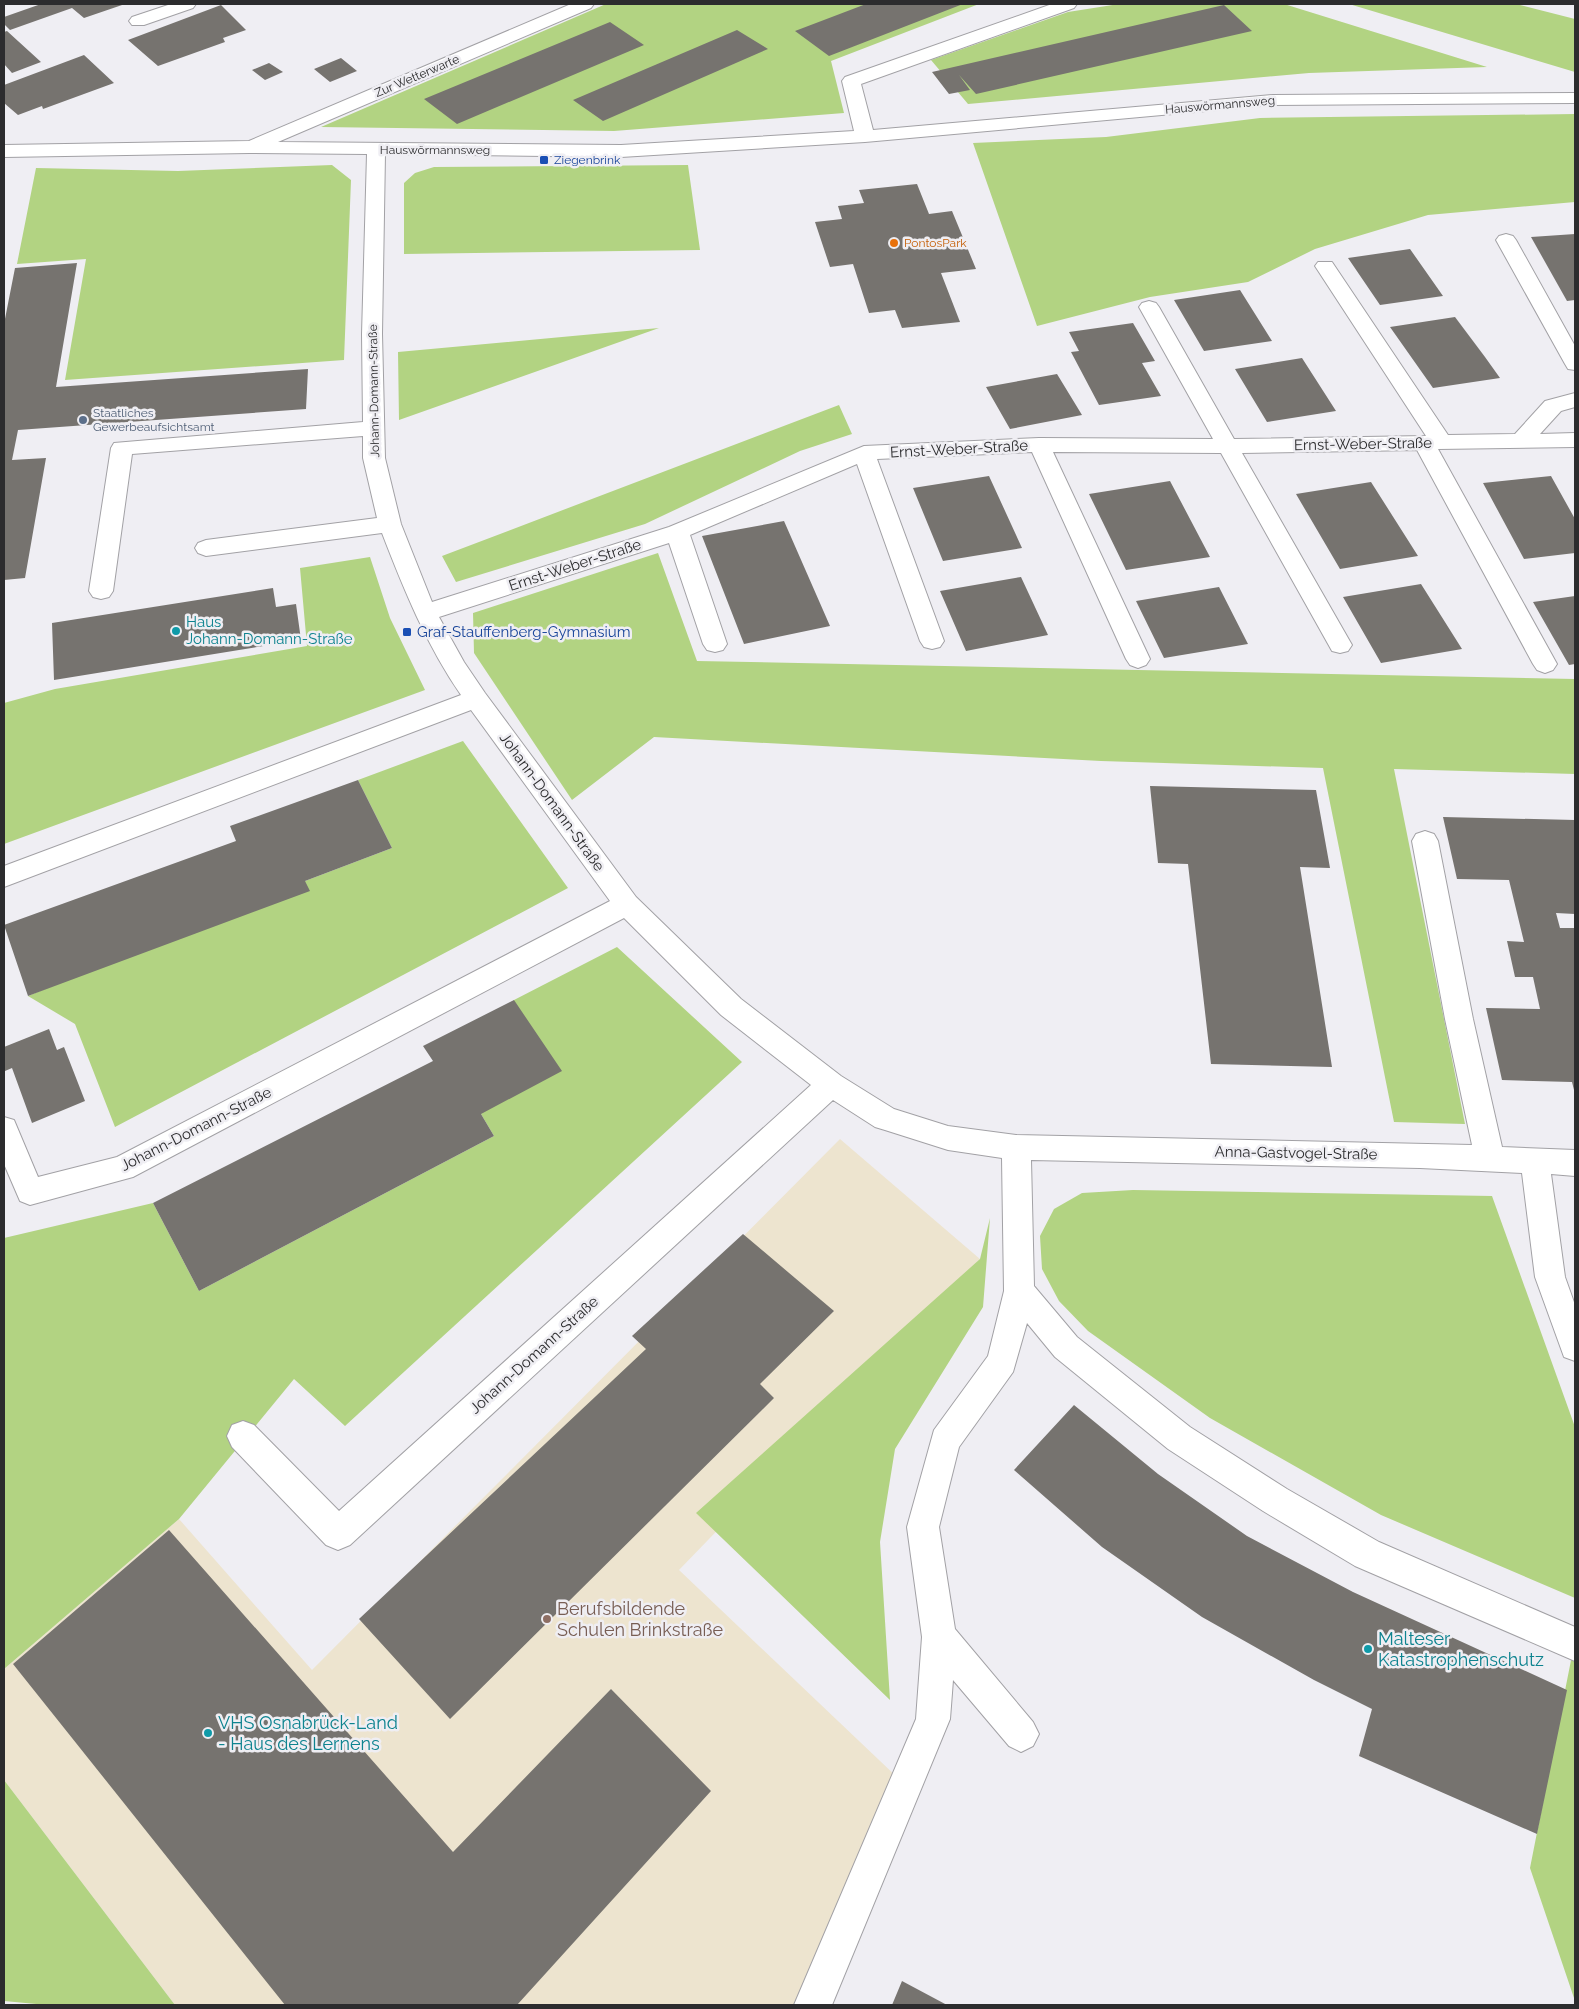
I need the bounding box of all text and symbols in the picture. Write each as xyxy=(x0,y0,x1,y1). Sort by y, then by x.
street label: Zur Wetterwarte xyxy=(373,52,461,100)
street label: Hauswörmannsweg xyxy=(1164,93,1276,117)
street label: Hauswörmannsweg xyxy=(380,143,490,157)
place label: Ziegenbrink xyxy=(554,153,621,167)
marker: Ziegenbrink xyxy=(538,154,550,166)
place label: PontosPark xyxy=(904,236,967,250)
marker: PontosPark xyxy=(888,237,900,249)
street label: Johann-Domann-Straße xyxy=(366,324,382,458)
place label: Staatliches Gewerbeaufsichtsamt xyxy=(93,406,215,434)
marker: Staatliches Gewerbeaufsichtsamt xyxy=(77,414,89,426)
street label: Ernst-Weber-Straße xyxy=(1294,434,1432,454)
street label: Ernst-Weber-Straße xyxy=(890,436,1029,462)
street label: Ernst-Weber-Straße xyxy=(507,535,644,595)
place label: Haus Johann-Domann-Straße xyxy=(186,613,353,648)
place label: Graf-Stauffenberg-Gymnasium xyxy=(417,623,631,641)
marker: Haus Johann-Domann-Straße xyxy=(170,625,182,637)
marker: Graf-Stauffenberg-Gymnasium xyxy=(401,626,413,638)
street label: Johann-Domann-Straße xyxy=(496,729,608,875)
street label: Johann-Domann-Straße xyxy=(118,1083,274,1175)
street label: Anna-Gastvogel-Straße xyxy=(1215,1143,1378,1163)
street label: Johann-Domann-Straße xyxy=(466,1292,602,1417)
place label: Berufsbildende Schulen Brinkstraße xyxy=(557,1598,724,1640)
marker: Berufsbildende Schulen Brinkstraße xyxy=(541,1613,553,1625)
place label: Malteser Katastrophenschutz xyxy=(1378,1628,1544,1670)
marker: Malteser Katastrophenschutz xyxy=(1362,1643,1374,1655)
place label: VHS Osnabrück-Land - Haus des Lernens xyxy=(218,1712,398,1754)
marker: VHS Osnabrück-Land - Haus des Lernens xyxy=(202,1727,214,1739)

